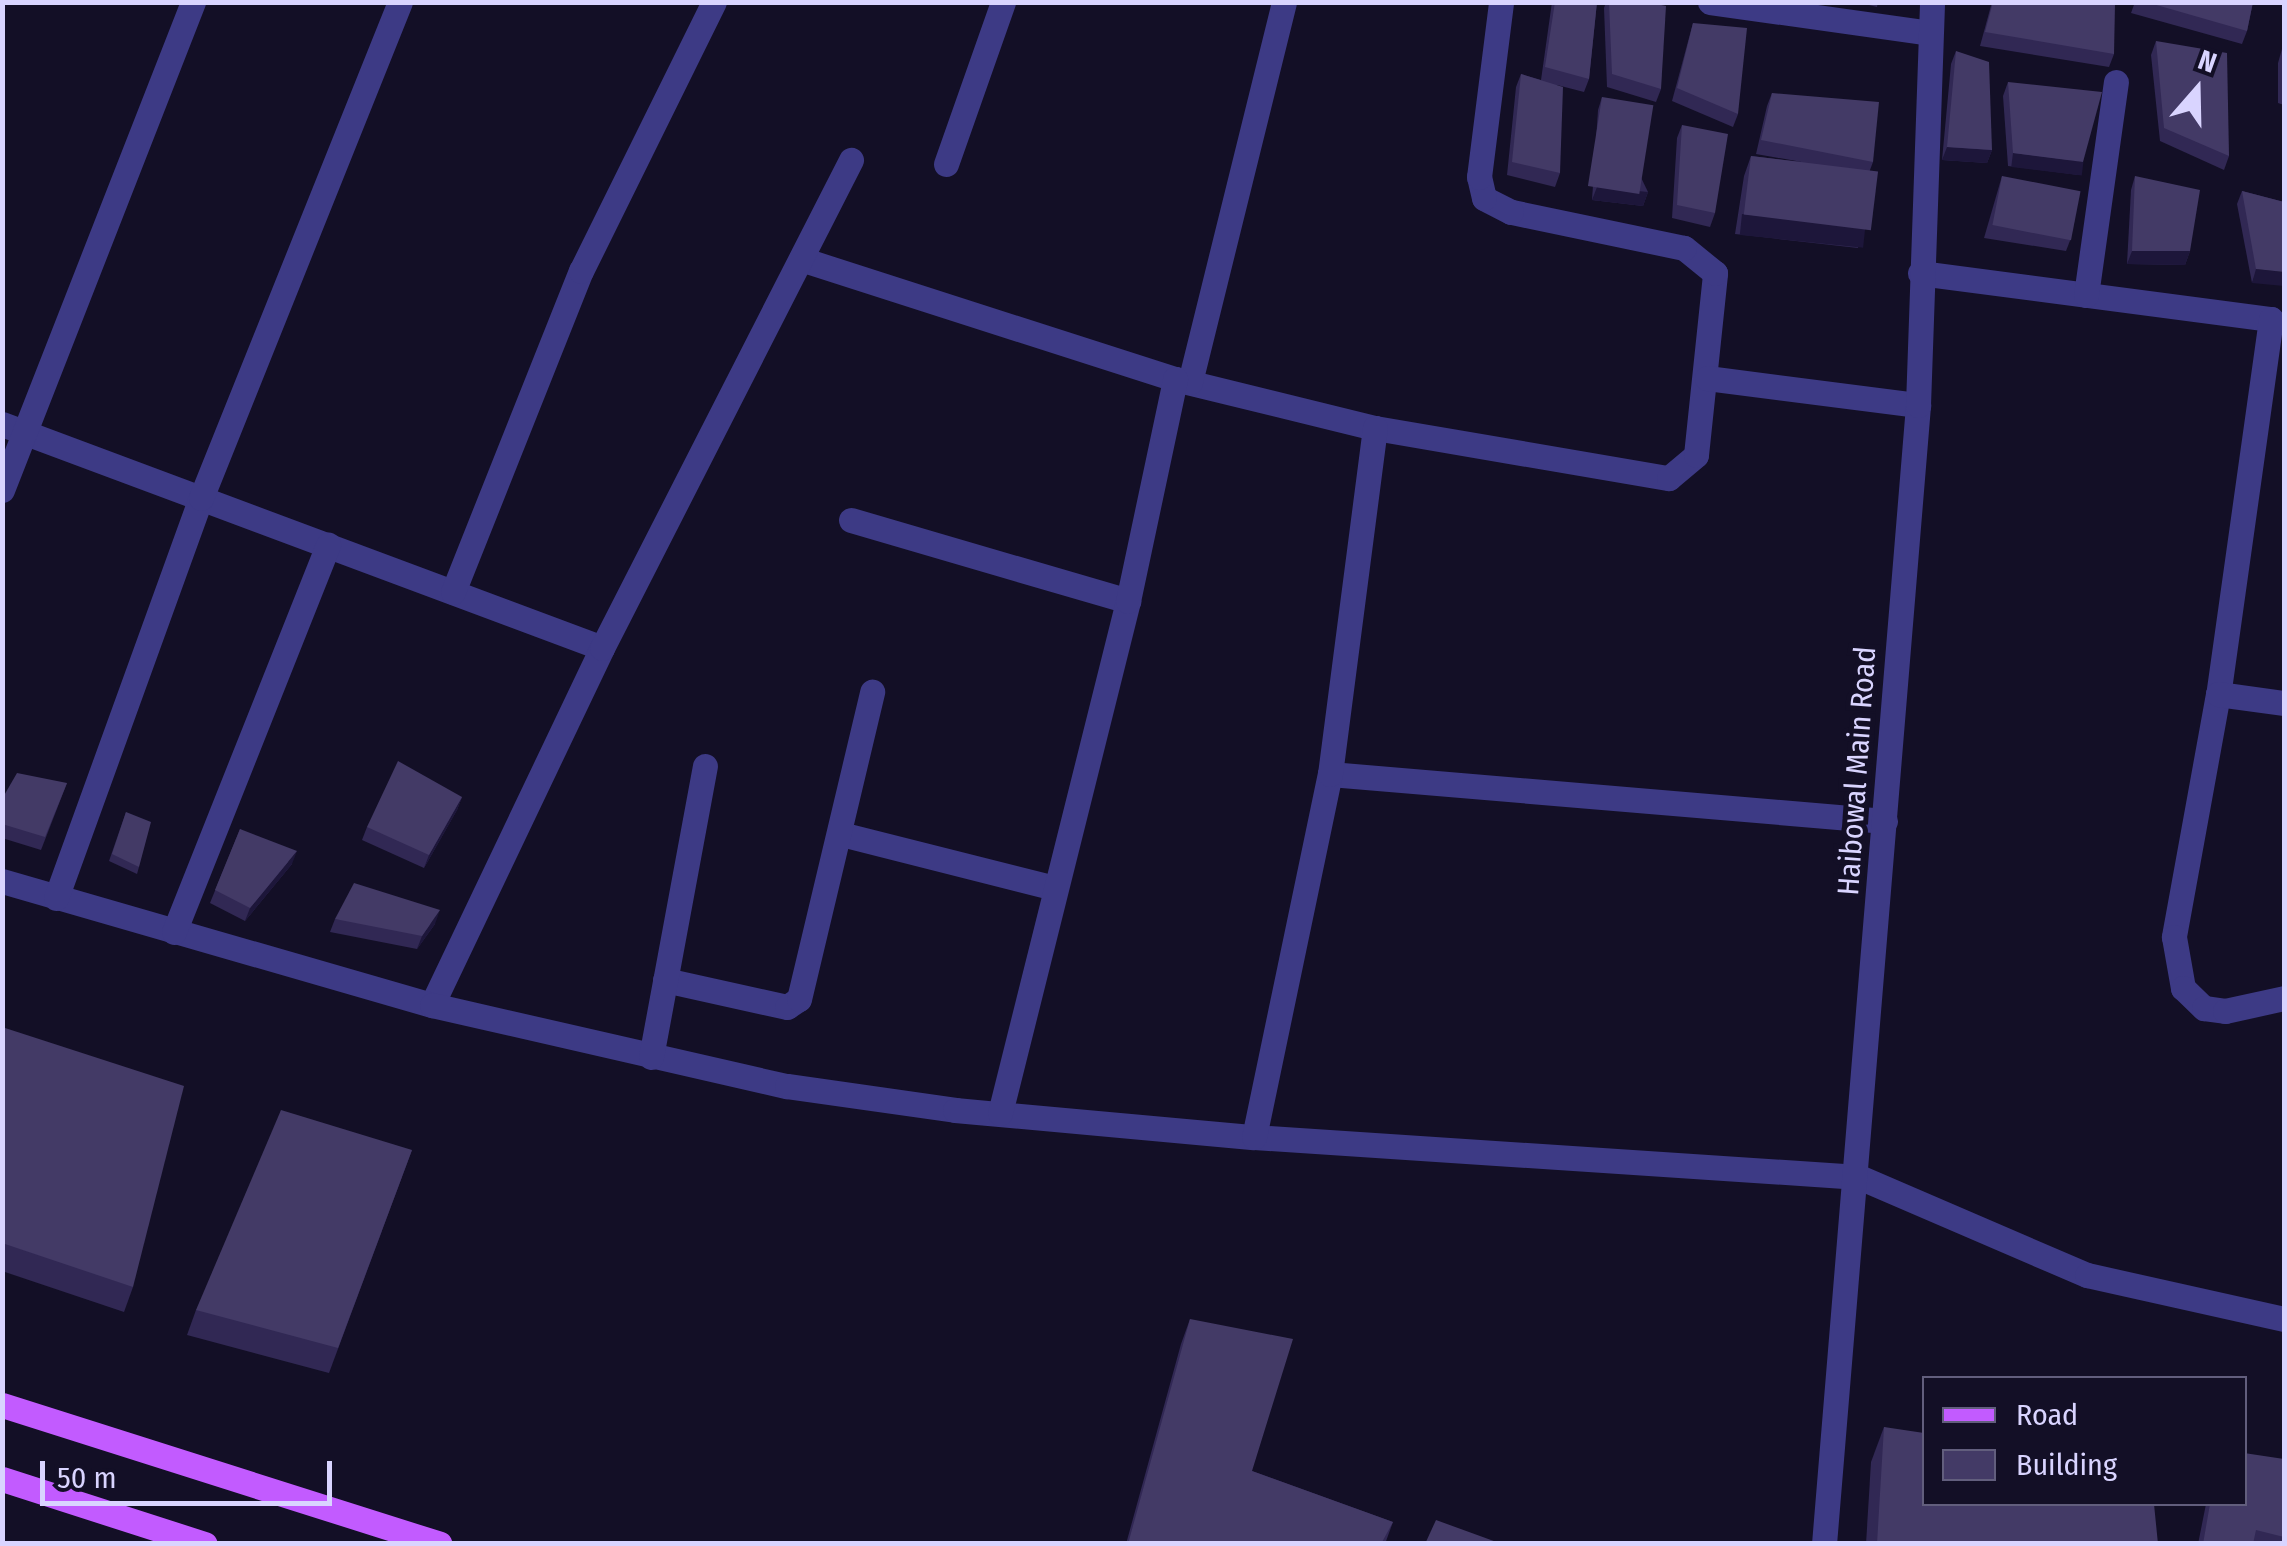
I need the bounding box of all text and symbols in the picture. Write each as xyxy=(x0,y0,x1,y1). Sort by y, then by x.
north arrow xyxy=(2147,40,2247,140)
text: N xyxy=(2194,43,2221,80)
street label: Haibowal Main Road xyxy=(1830,645,1884,897)
legend xyxy=(1922,1376,2247,1506)
text: Road xyxy=(2016,1397,2078,1433)
scale bar xyxy=(45,1441,338,1503)
text: Building xyxy=(2016,1447,2117,1483)
text: 50 m xyxy=(57,1460,117,1496)

